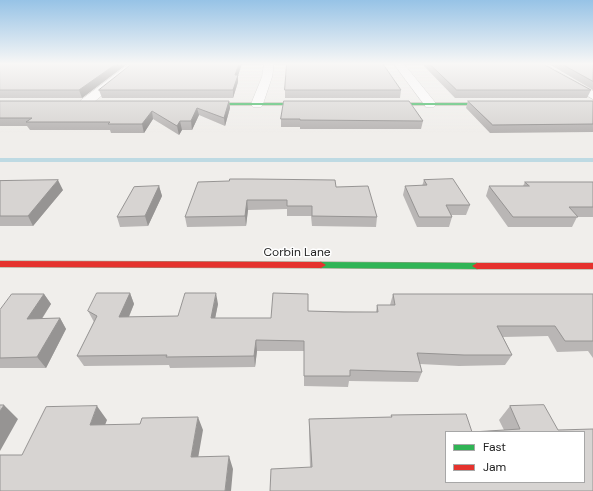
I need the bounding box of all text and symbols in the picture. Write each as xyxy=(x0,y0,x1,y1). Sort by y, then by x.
street label: Corbin Lane xyxy=(263,246,331,260)
legend xyxy=(445,431,585,483)
text: Fast xyxy=(483,439,506,455)
text: Jam xyxy=(483,459,506,475)

